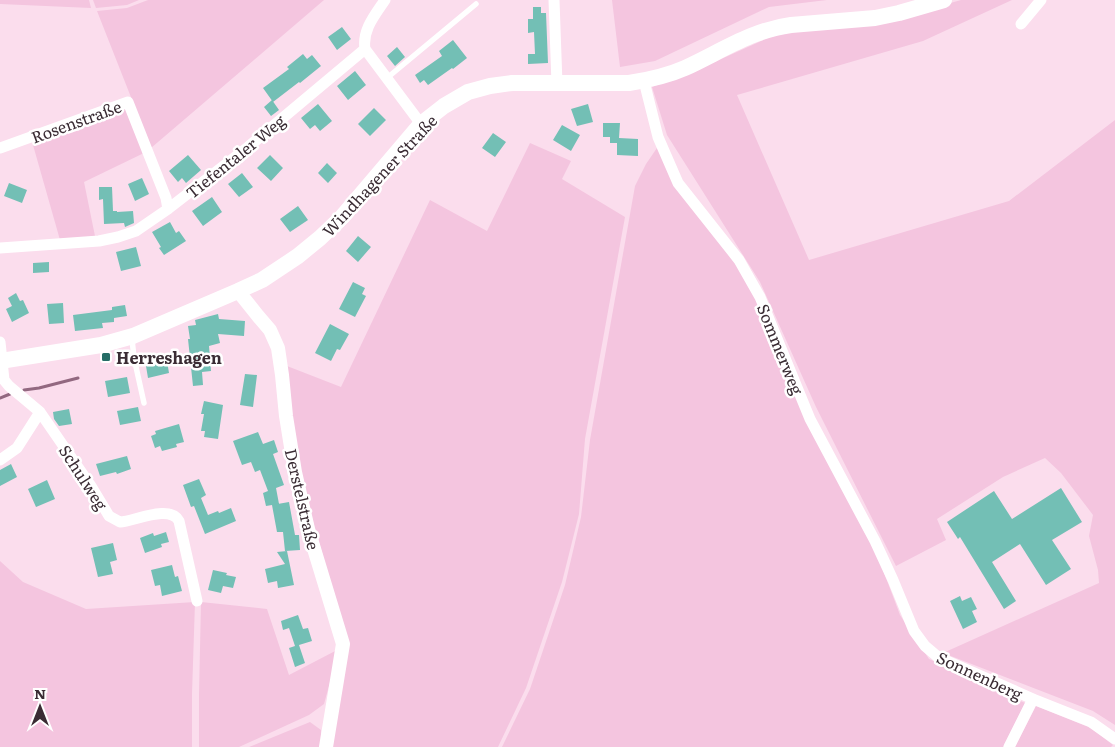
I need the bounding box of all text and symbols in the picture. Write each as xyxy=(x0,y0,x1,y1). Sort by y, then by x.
street label: Rosenstraße xyxy=(27,94,125,148)
street label: Tiefentaler Weg xyxy=(180,108,290,204)
street label: Windhagener Straße xyxy=(316,109,442,241)
street label: Sommerweg xyxy=(752,300,810,398)
place label: Herreshagen xyxy=(116,345,222,369)
marker: Herreshagen xyxy=(100,351,112,363)
street label: Schulweg xyxy=(54,440,114,514)
street label: Derstelstraße xyxy=(280,446,326,552)
street label: Sonnenberg xyxy=(933,645,1027,705)
north arrow xyxy=(15,682,65,732)
text: N xyxy=(34,683,46,703)

